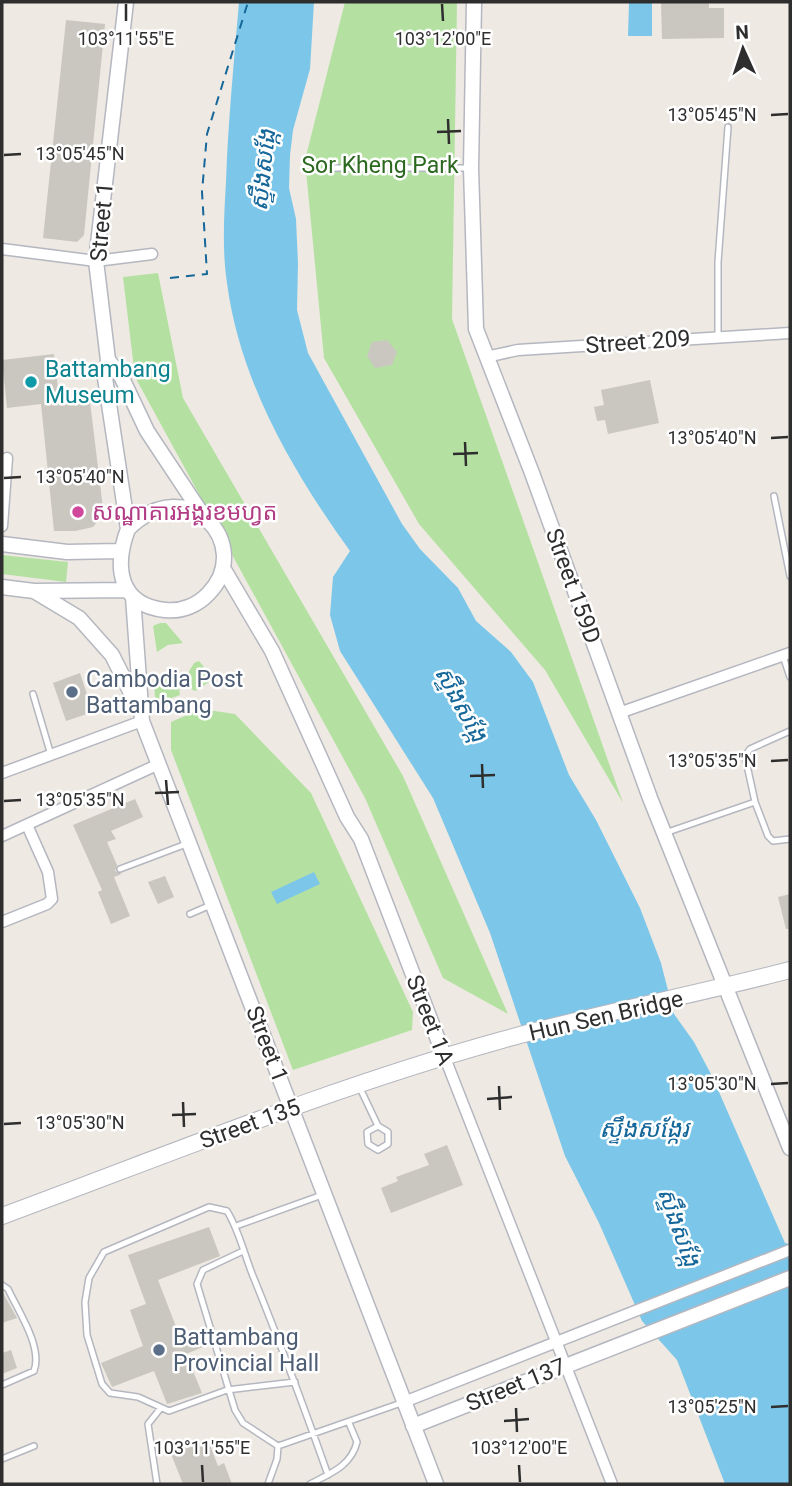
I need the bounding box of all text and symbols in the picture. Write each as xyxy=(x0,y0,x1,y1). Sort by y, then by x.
north arrow xyxy=(708,14,778,84)
text: N xyxy=(735,21,749,44)
text: 103°11'55"E xyxy=(78,28,174,49)
text: 103°12'00"E xyxy=(395,28,491,49)
text: 13°05'45"N xyxy=(667,104,757,125)
water label: ស្ទឹងសង្កែ xyxy=(244,127,282,212)
text: 13°05'45"N xyxy=(35,143,125,164)
park label: Sor Kheng Park xyxy=(301,152,459,179)
street label: Street 1 xyxy=(85,181,119,263)
street label: Street 209 xyxy=(585,325,691,359)
place label: Battambang Museum xyxy=(45,356,171,409)
marker: Battambang Museum xyxy=(23,374,39,390)
text: 13°05'40"N xyxy=(667,427,757,448)
text: 13°05'40"N xyxy=(35,466,125,487)
place label: សណ្ឋាគារអង្គរខមហ្វត xyxy=(92,499,277,526)
marker: សណ្ឋាគារអង្គរខមហ្វត xyxy=(70,504,86,520)
street label: Street 159D xyxy=(540,525,606,647)
water label: ស្ទឹងសង្កែ xyxy=(428,661,494,748)
place label: Cambodia Post Battambang xyxy=(86,666,243,719)
marker: Cambodia Post Battambang xyxy=(64,684,80,700)
text: 13°05'35"N xyxy=(667,750,757,771)
text: 13°05'35"N xyxy=(35,789,125,810)
street label: Street 1A xyxy=(400,971,460,1069)
street label: Hun Sen Bridge xyxy=(526,985,686,1047)
street label: Street 1 xyxy=(240,1002,294,1086)
text: 13°05'30"N xyxy=(667,1073,757,1094)
street label: Street 135 xyxy=(196,1093,304,1155)
text: 13°05'30"N xyxy=(35,1112,125,1133)
water label: ស្ទឹងសង្កែរ xyxy=(600,1115,692,1144)
water label: ស្ទឹងសង្កែ xyxy=(651,1184,707,1271)
place label: Battambang Provincial Hall xyxy=(173,1324,319,1377)
marker: Battambang Provincial Hall xyxy=(151,1342,167,1358)
street label: Street 137 xyxy=(462,1353,570,1417)
text: 13°05'25"N xyxy=(667,1396,757,1417)
text: 103°11'55"E xyxy=(154,1437,250,1458)
text: 103°12'00"E xyxy=(471,1437,567,1458)

